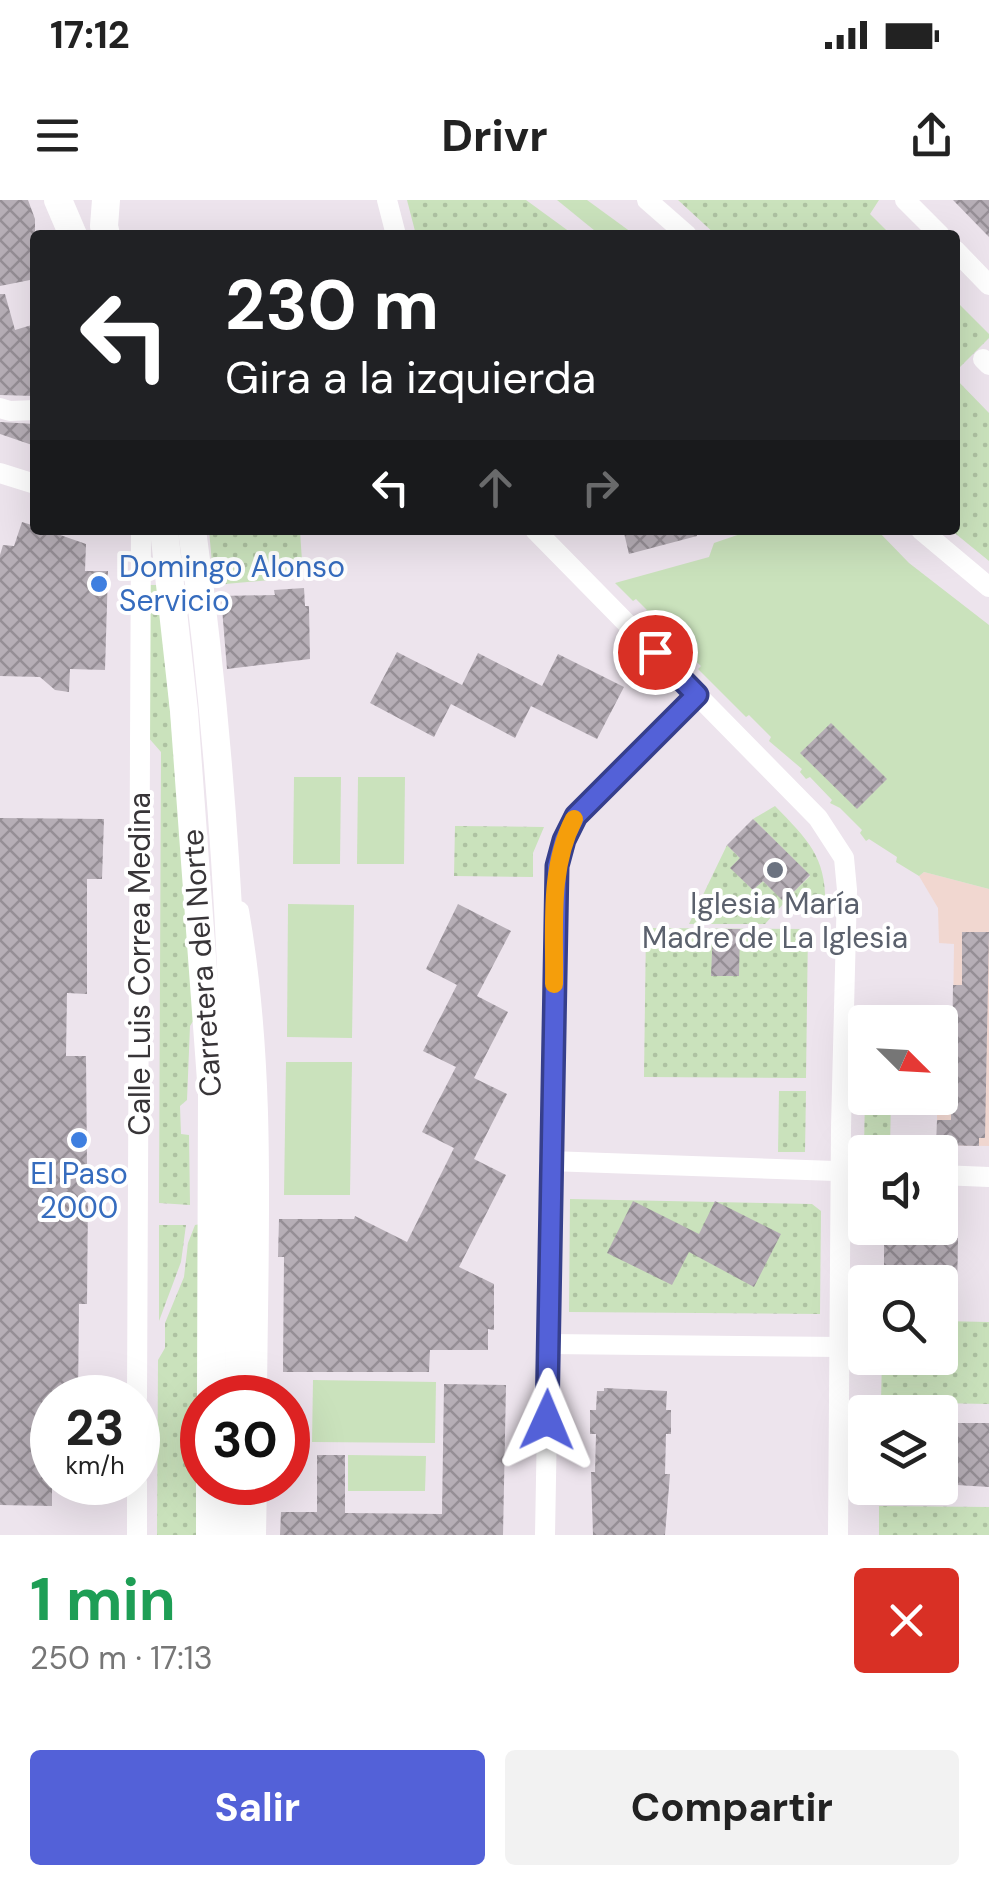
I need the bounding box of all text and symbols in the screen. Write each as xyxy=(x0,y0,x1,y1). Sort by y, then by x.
text: 17:12 xyxy=(50,10,130,60)
text: Drivr xyxy=(441,106,548,165)
icon: menu xyxy=(30,108,85,163)
icon: share xyxy=(904,108,959,163)
text: 230 m xyxy=(225,260,439,351)
icon: left xyxy=(60,270,190,400)
text: Gira a la izquierda xyxy=(225,348,596,407)
icon: left xyxy=(363,460,418,515)
icon: ahead xyxy=(468,460,523,515)
icon: right xyxy=(573,460,628,515)
place label: Domingo Alonso Servicio xyxy=(119,547,345,620)
marker: Domingo Alonso Servicio xyxy=(88,573,110,595)
pin xyxy=(613,610,698,695)
icon: arrive xyxy=(628,625,683,680)
street label: Calle Luis Correa Medina xyxy=(120,792,159,1136)
street label: Carretera del Norte xyxy=(173,828,230,1098)
marker: Iglesia María Madre de La Iglesia xyxy=(764,859,786,881)
place label: Iglesia María Madre de La Iglesia xyxy=(642,884,908,957)
north arrow xyxy=(848,1005,958,1115)
map controls xyxy=(848,1005,958,1505)
marker: El Paso 2000 xyxy=(68,1129,90,1151)
button: sound xyxy=(848,1135,958,1245)
place label: El Paso 2000 xyxy=(30,1154,128,1227)
button: search xyxy=(848,1265,958,1375)
position arrow xyxy=(495,1368,599,1472)
speed limit sign: 30 xyxy=(180,1375,310,1505)
text: 23 xyxy=(66,1395,125,1461)
button: layers xyxy=(848,1395,958,1505)
text: km/h xyxy=(65,1449,125,1482)
text: 1 min xyxy=(30,1560,176,1639)
button: close xyxy=(854,1568,959,1673)
text: 250 m · 17:13 xyxy=(30,1637,213,1679)
button: Salir xyxy=(30,1750,485,1865)
button: Compartir xyxy=(505,1750,959,1865)

